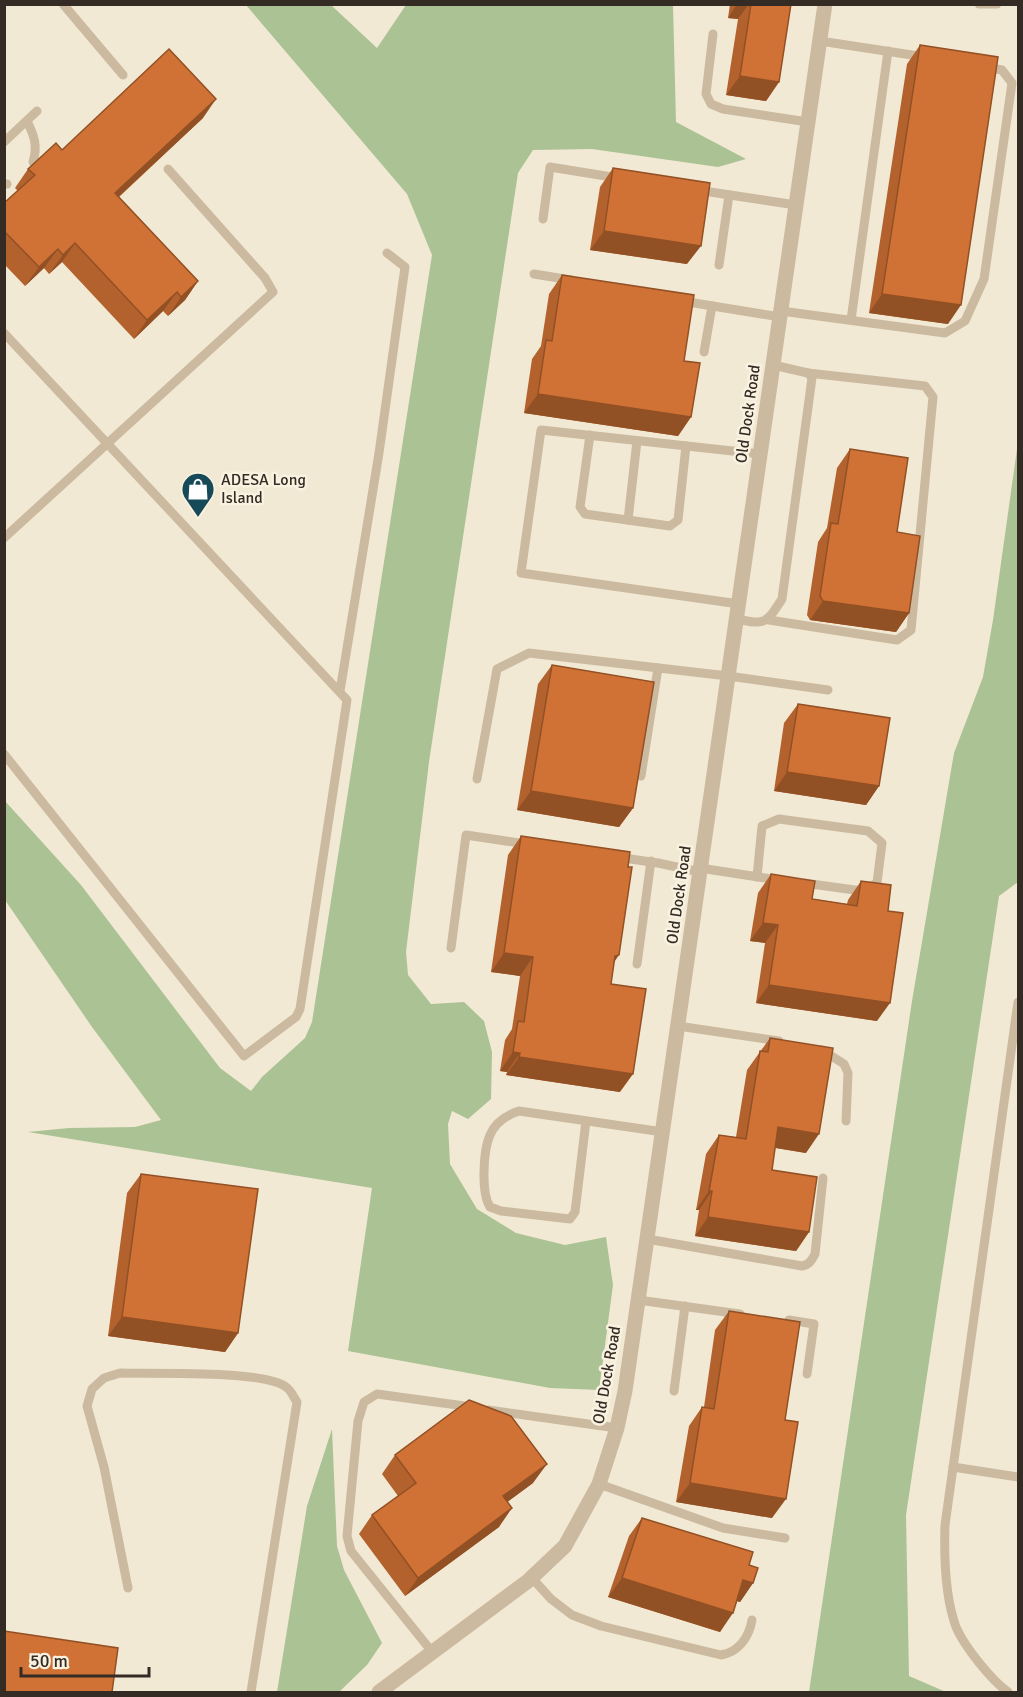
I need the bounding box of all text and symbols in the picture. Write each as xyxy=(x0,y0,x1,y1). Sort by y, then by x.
street label: Old Dock Road xyxy=(731,364,765,464)
place label: ADESA Long Island xyxy=(221,470,306,508)
shop icon: ADESA Long Island xyxy=(180,471,216,518)
street label: Old Dock Road xyxy=(662,845,696,945)
street label: Old Dock Road xyxy=(589,1324,625,1426)
scale bar xyxy=(21,1640,148,1678)
text: 50 m xyxy=(30,1650,68,1672)

